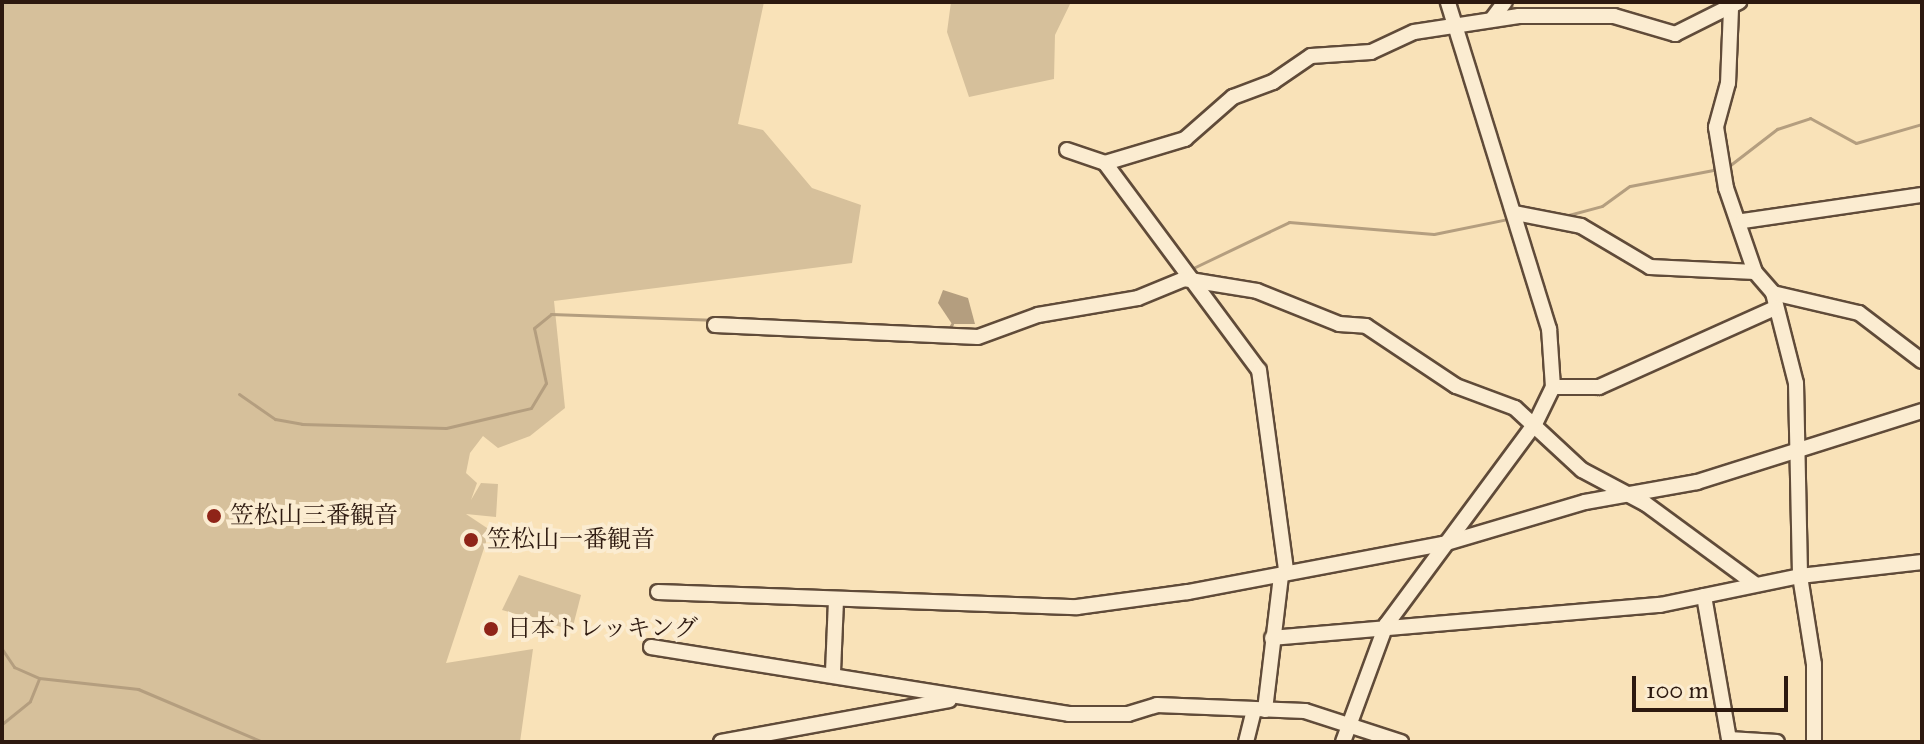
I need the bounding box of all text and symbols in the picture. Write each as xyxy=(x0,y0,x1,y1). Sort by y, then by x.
place label: 笠松山三番観音 xyxy=(230,502,398,530)
marker: 笠松山三番観音 xyxy=(205,507,223,525)
place label: 笠松山一番観音 xyxy=(487,526,655,554)
marker: 笠松山一番観音 xyxy=(462,531,480,549)
place label: 日本トレッキング xyxy=(507,615,699,643)
marker: 日本トレッキング xyxy=(482,620,500,638)
scale bar xyxy=(1636,660,1792,710)
text: 100 m xyxy=(1646,675,1709,705)

